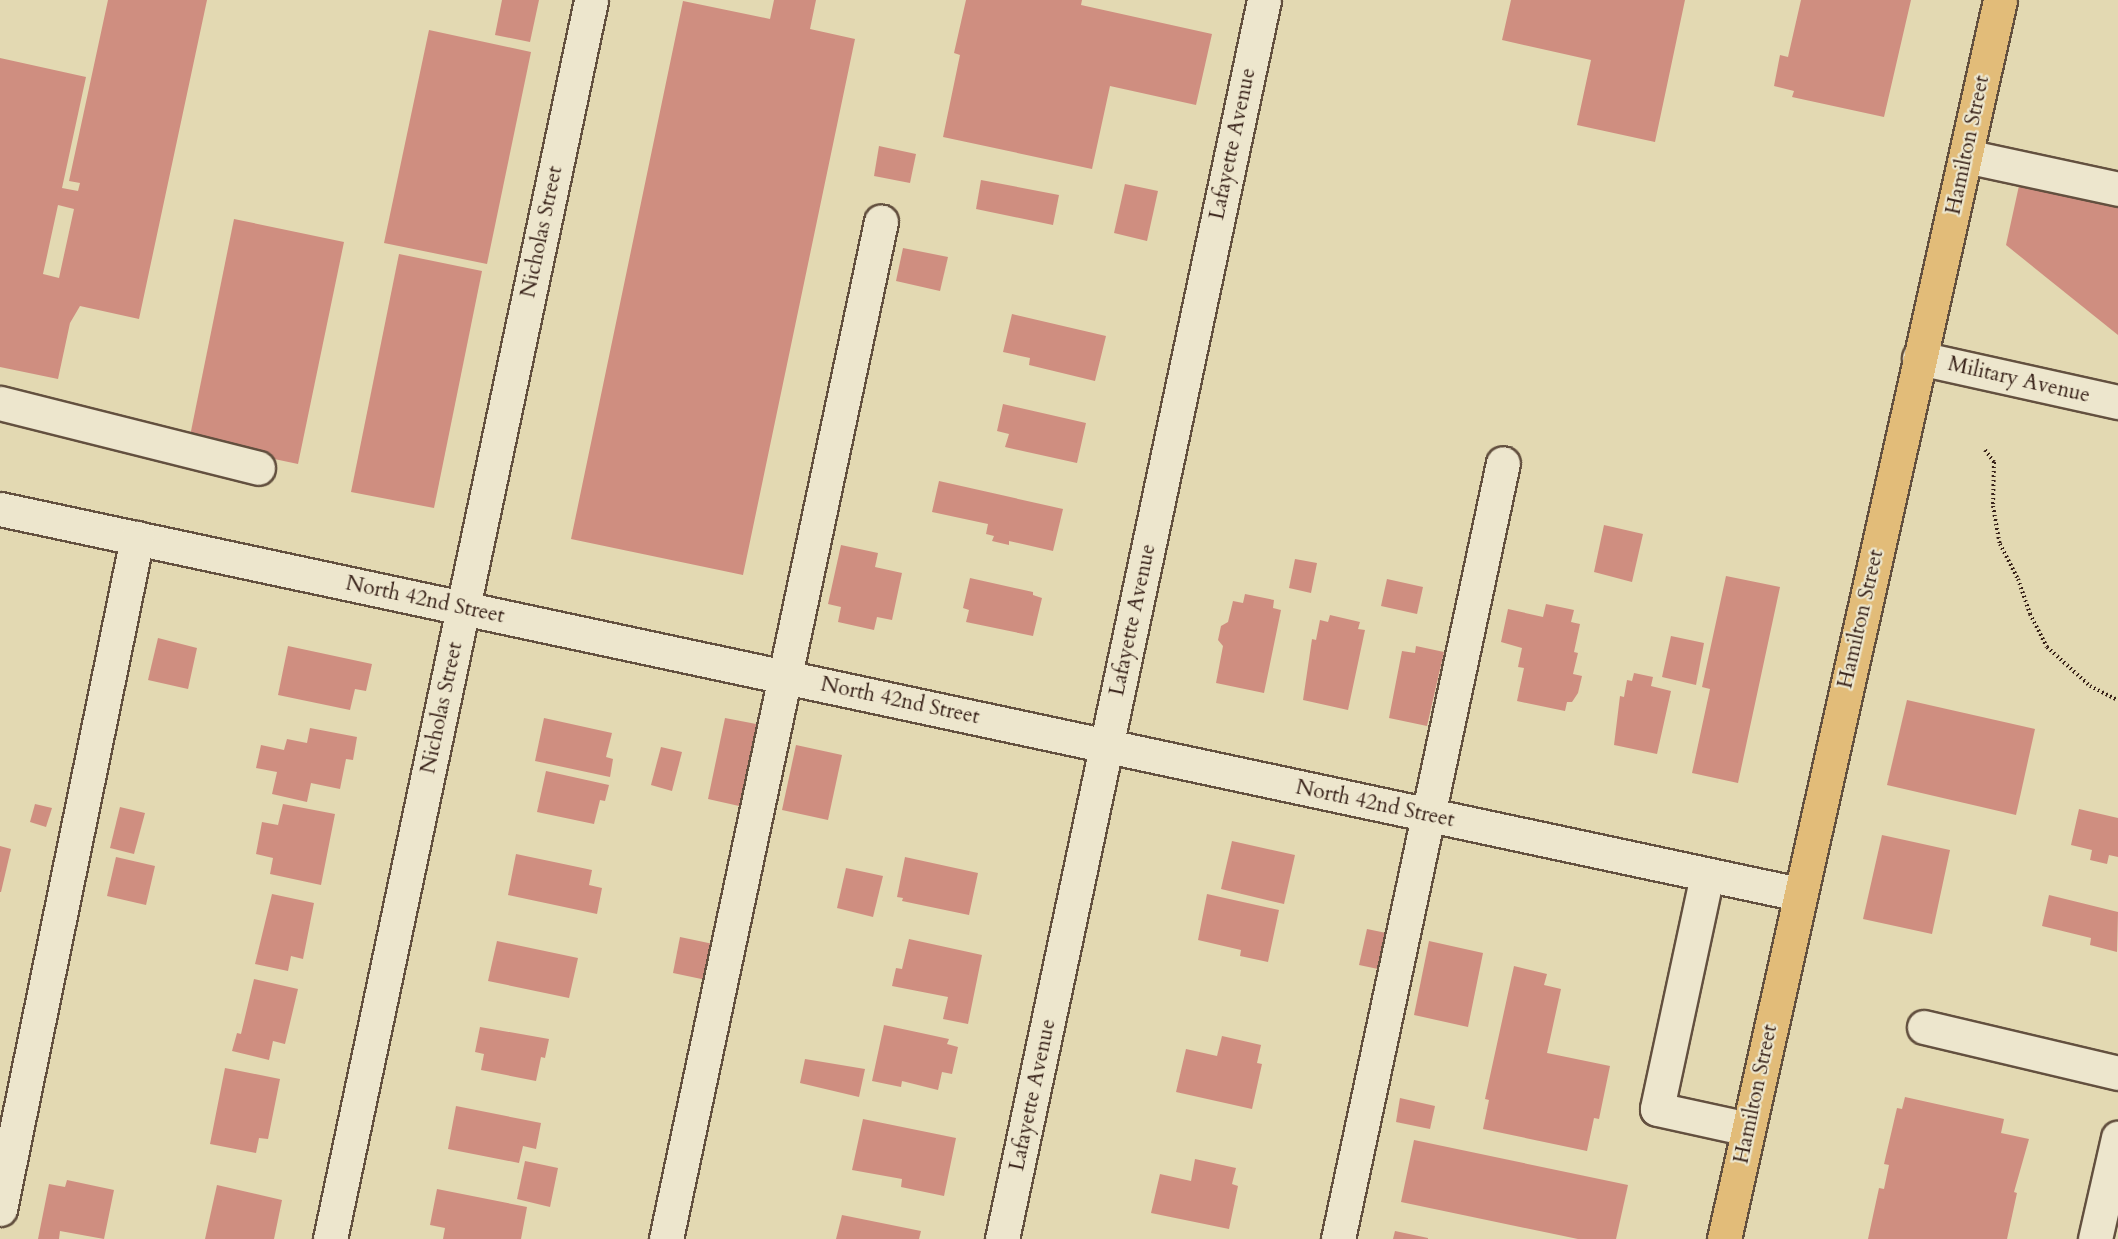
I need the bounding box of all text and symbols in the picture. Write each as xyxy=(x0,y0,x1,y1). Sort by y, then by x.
street label: Lafayette Avenue xyxy=(1205,66,1261,222)
street label: Hamilton Street xyxy=(1941,73,1995,217)
street label: Nicholas Street xyxy=(516,164,568,300)
street label: Military Avenue xyxy=(1945,351,2093,409)
street label: Lafayette Avenue xyxy=(1105,542,1161,698)
street label: Hamilton Street xyxy=(1833,547,1889,691)
street label: North 42nd Street xyxy=(343,571,507,629)
street label: Nicholas Street xyxy=(416,640,468,776)
street label: North 42nd Street xyxy=(818,672,982,730)
street label: North 42nd Street xyxy=(1293,775,1457,833)
street label: Lafayette Avenue xyxy=(1005,1017,1061,1173)
street label: Hamilton Street xyxy=(1729,1022,1783,1166)

